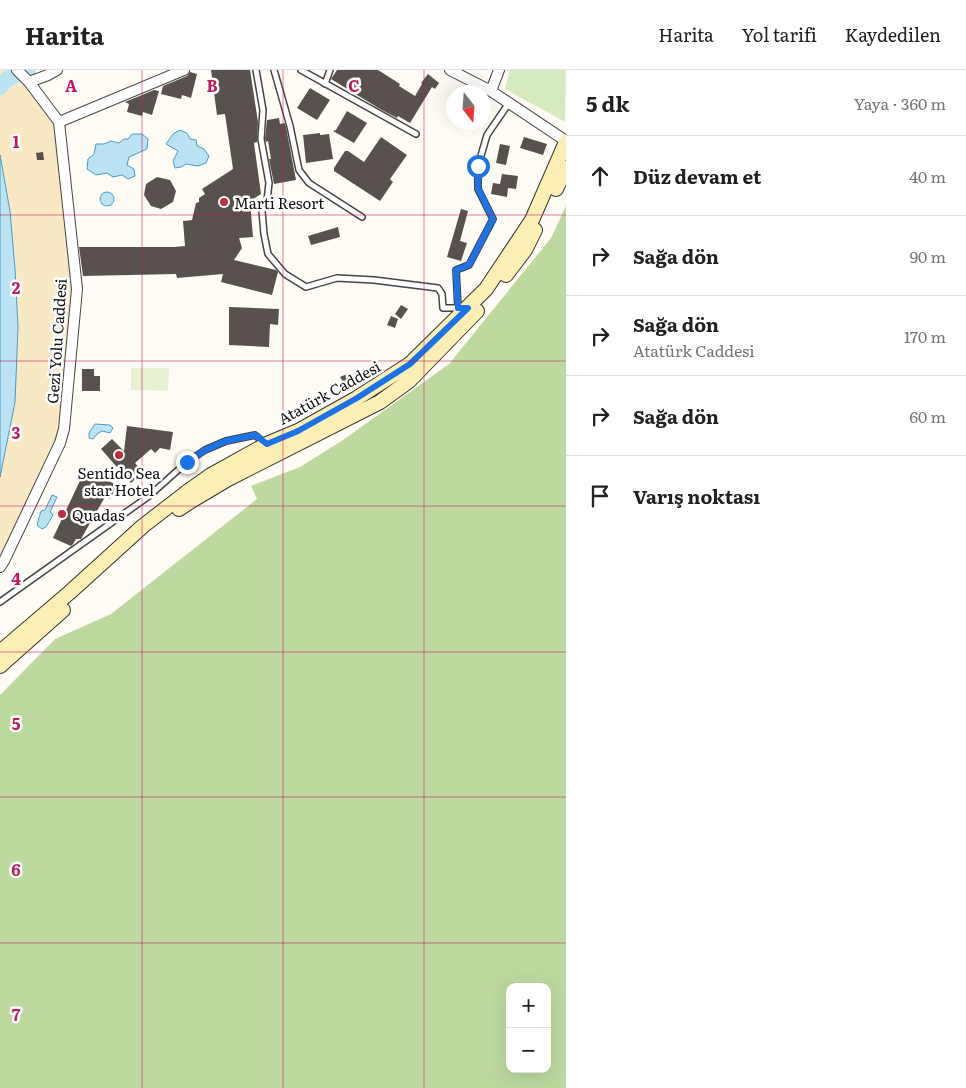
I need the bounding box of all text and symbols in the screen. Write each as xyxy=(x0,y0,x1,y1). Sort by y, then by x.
text: Harita xyxy=(25,17,104,52)
text: Harita xyxy=(658,21,714,48)
text: Yol tarifi xyxy=(742,21,817,48)
text: Kaydedilen xyxy=(845,21,941,48)
text: A xyxy=(65,73,77,97)
text: B xyxy=(206,73,218,97)
text: C xyxy=(348,73,360,97)
north arrow xyxy=(446,85,491,130)
text: 5 dk xyxy=(586,87,630,118)
text: Yaya · 360 m xyxy=(854,91,946,115)
text: 1 xyxy=(13,129,20,153)
route start xyxy=(467,155,490,178)
icon: ahead xyxy=(586,162,614,190)
text: Düz devam et xyxy=(633,162,761,190)
text: 40 m xyxy=(909,164,946,188)
place label: Marti Resort xyxy=(234,191,324,214)
marker: Marti Resort xyxy=(218,196,230,208)
icon: right xyxy=(586,242,614,270)
text: Sağa dön xyxy=(633,242,719,270)
text: 90 m xyxy=(910,244,946,268)
text: 2 xyxy=(12,275,21,299)
street label: Gezi Yolu Caddesi xyxy=(40,278,72,404)
text: Sağa dön xyxy=(633,310,719,338)
icon: right xyxy=(586,322,614,350)
text: 170 m xyxy=(904,324,946,348)
text: Atatürk Caddesi xyxy=(633,338,755,362)
street label: Atatürk Caddesi xyxy=(274,354,384,430)
icon: right xyxy=(586,402,614,430)
text: Sağa dön xyxy=(633,402,719,430)
text: 60 m xyxy=(909,404,946,428)
text: 3 xyxy=(12,420,21,444)
marker: Sentido Sea star Hotel xyxy=(113,449,125,461)
route end xyxy=(176,451,199,474)
place label: Sentido Sea star Hotel xyxy=(78,461,161,501)
icon: arrive xyxy=(586,482,614,510)
text: Varış noktası xyxy=(633,482,760,510)
place label: Quadas xyxy=(72,503,125,526)
marker: Quadas xyxy=(56,508,68,520)
text: 4 xyxy=(11,566,21,590)
text: 5 xyxy=(12,711,21,735)
text: 6 xyxy=(11,857,21,881)
map controls xyxy=(506,983,551,1073)
button: + xyxy=(506,983,551,1028)
text: 7 xyxy=(12,1002,21,1026)
button: − xyxy=(506,1028,551,1073)

